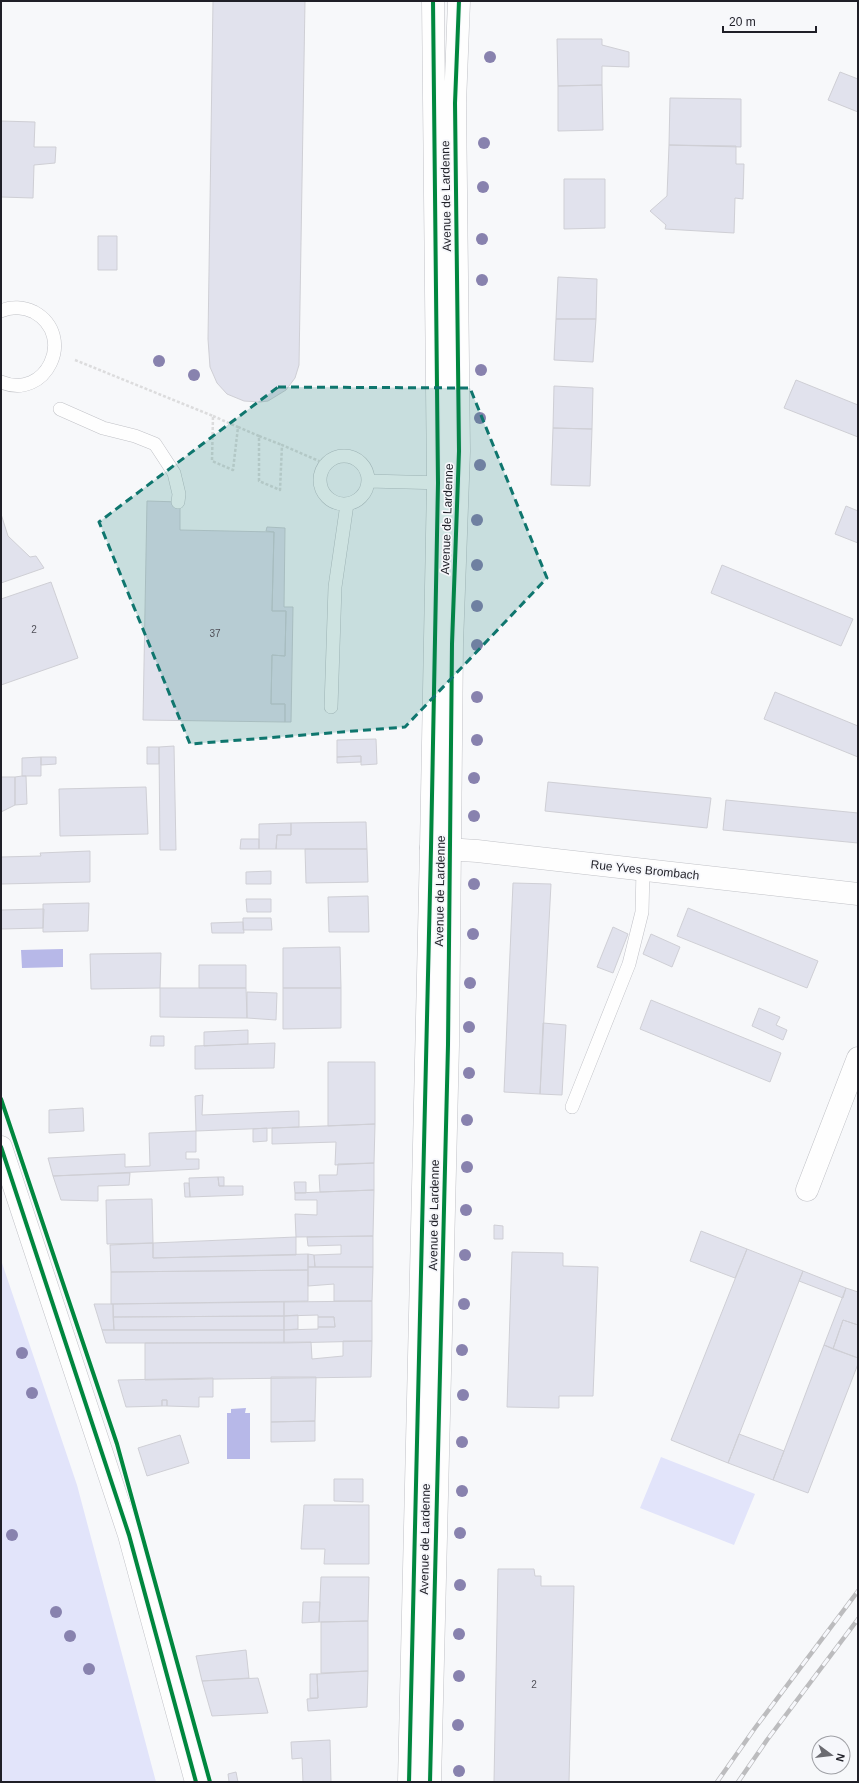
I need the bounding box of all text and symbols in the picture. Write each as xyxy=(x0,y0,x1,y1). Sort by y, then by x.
scale bar xyxy=(723,8,816,34)
text: 20 m xyxy=(729,15,756,29)
street label: Avenue de Lardenne xyxy=(438,140,454,252)
street label: Avenue de Lardenne xyxy=(438,463,456,575)
house number: 2 xyxy=(31,624,37,635)
house number: 37 xyxy=(209,628,221,639)
street label: Avenue de Lardenne xyxy=(432,835,448,947)
street label: Rue Yves Brombach xyxy=(590,857,700,883)
street label: Avenue de Lardenne xyxy=(426,1159,442,1271)
street label: Avenue de Lardenne xyxy=(417,1483,433,1595)
house number: 2 xyxy=(531,1679,537,1690)
north arrow xyxy=(811,1735,851,1775)
text: N xyxy=(834,1752,847,1763)

